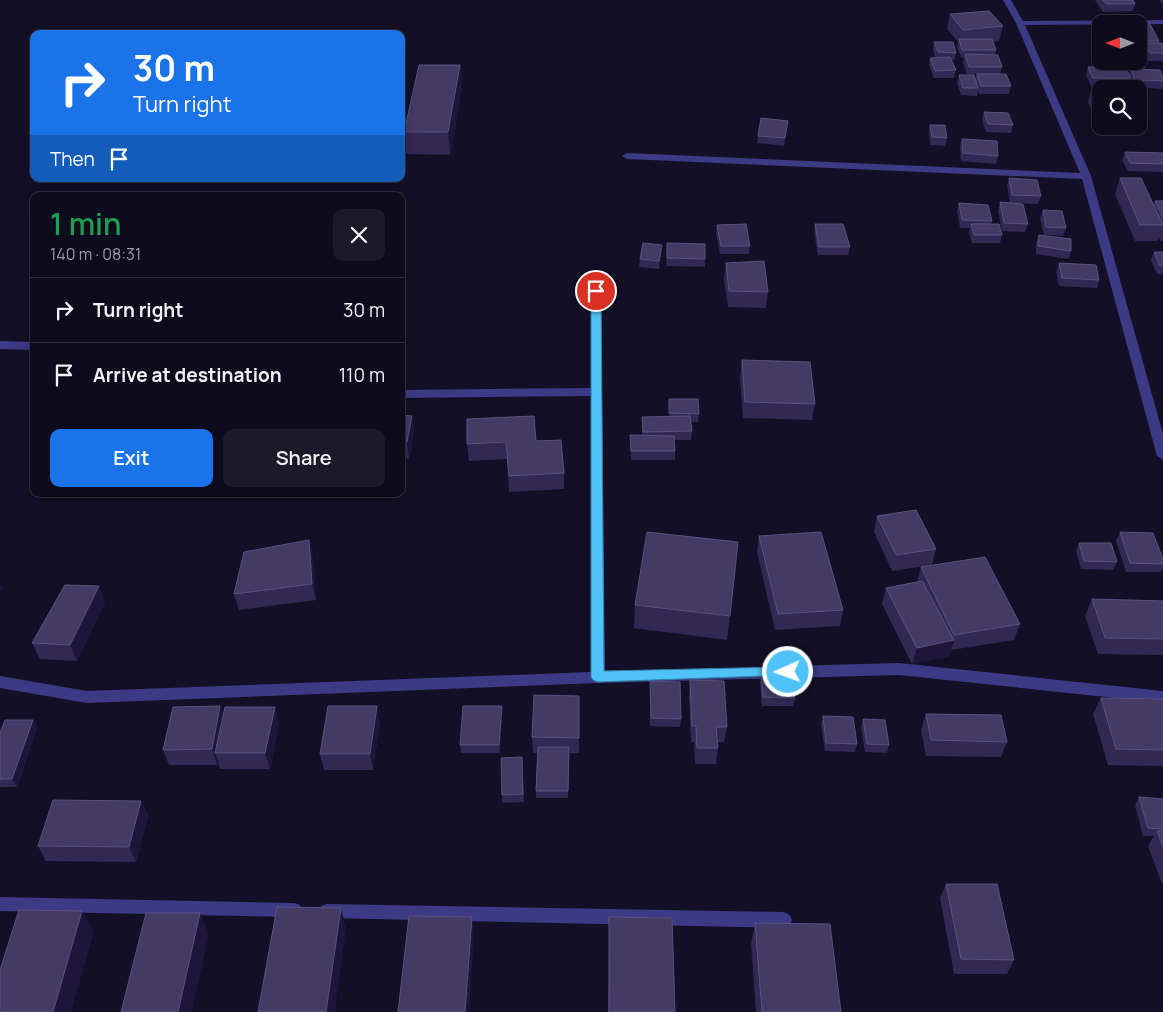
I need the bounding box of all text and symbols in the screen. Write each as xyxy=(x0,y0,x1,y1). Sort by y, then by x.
north arrow xyxy=(1092,15,1148,70)
map controls xyxy=(1092,15,1147,135)
text: 30 m xyxy=(133,44,215,92)
icon: right xyxy=(50,50,115,115)
button: search xyxy=(1092,80,1147,135)
text: Turn right xyxy=(133,89,231,119)
icon: arrive xyxy=(105,145,133,173)
text: Then xyxy=(50,146,95,172)
text: 1 min xyxy=(50,203,122,244)
button: close xyxy=(333,209,385,261)
text: 140 m · 08:31 xyxy=(50,243,141,265)
pin xyxy=(575,270,617,312)
icon: arrive xyxy=(582,277,610,305)
icon: right xyxy=(50,296,78,324)
text: Turn right xyxy=(93,297,183,323)
text: 30 m xyxy=(343,297,385,323)
icon: arrive xyxy=(50,361,78,389)
text: Arrive at destination xyxy=(93,362,282,388)
text: 110 m xyxy=(339,362,385,388)
button: Exit xyxy=(50,429,213,487)
button: Share xyxy=(223,429,385,487)
position arrow xyxy=(761,645,813,697)

